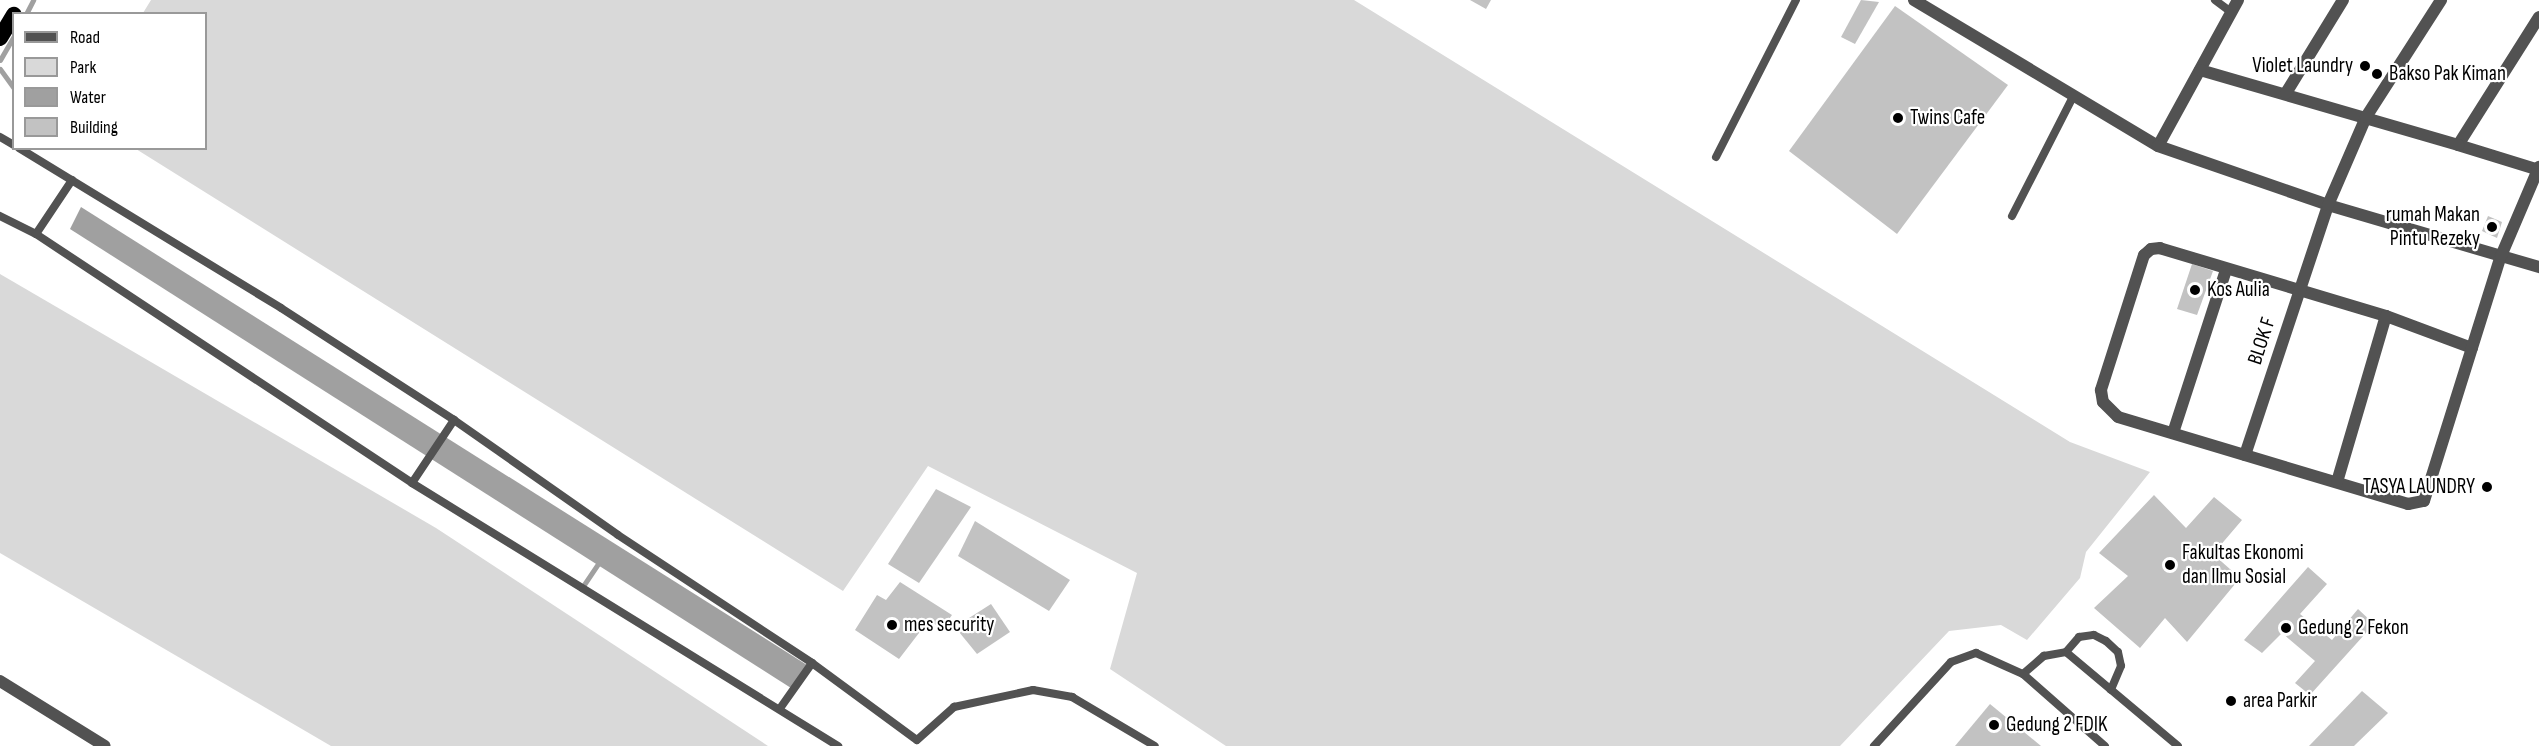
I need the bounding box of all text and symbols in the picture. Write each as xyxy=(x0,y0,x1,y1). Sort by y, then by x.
legend xyxy=(12,12,207,150)
text: Road xyxy=(70,27,100,48)
place label: Violet Laundry xyxy=(2252,53,2353,79)
text: Park xyxy=(70,57,96,78)
marker: Violet Laundry xyxy=(2358,59,2372,73)
place label: Bakso Pak Kiman xyxy=(2389,61,2506,87)
marker: Bakso Pak Kiman xyxy=(2370,67,2384,81)
text: Water xyxy=(70,87,106,108)
place label: Twins Cafe xyxy=(1910,105,1985,131)
marker: Twins Cafe xyxy=(1891,111,1905,125)
text: Building xyxy=(70,117,118,138)
place label: rumah Makan Pintu Rezeky xyxy=(2386,202,2480,252)
marker: rumah Makan Pintu Rezeky xyxy=(2485,220,2499,234)
place label: Kos Aulia xyxy=(2207,277,2270,303)
marker: Kos Aulia xyxy=(2188,283,2202,297)
street label: BLOK F xyxy=(2243,314,2281,368)
place label: TASYA LAUNDRY xyxy=(2363,474,2475,500)
marker: TASYA LAUNDRY xyxy=(2480,480,2494,494)
place label: Fakultas Ekonomi dan Ilmu Sosial xyxy=(2182,540,2304,590)
marker: Fakultas Ekonomi dan Ilmu Sosial xyxy=(2163,558,2177,572)
place label: mes security xyxy=(904,612,994,638)
place label: Gedung 2 Fekon xyxy=(2298,615,2409,641)
marker: mes security xyxy=(885,618,899,632)
marker: Gedung 2 Fekon xyxy=(2279,621,2293,635)
place label: area Parkir xyxy=(2243,688,2317,714)
marker: area Parkir xyxy=(2224,694,2238,708)
place label: Gedung 2 FDIK xyxy=(2006,712,2108,738)
marker: Gedung 2 FDIK xyxy=(1987,718,2001,732)

